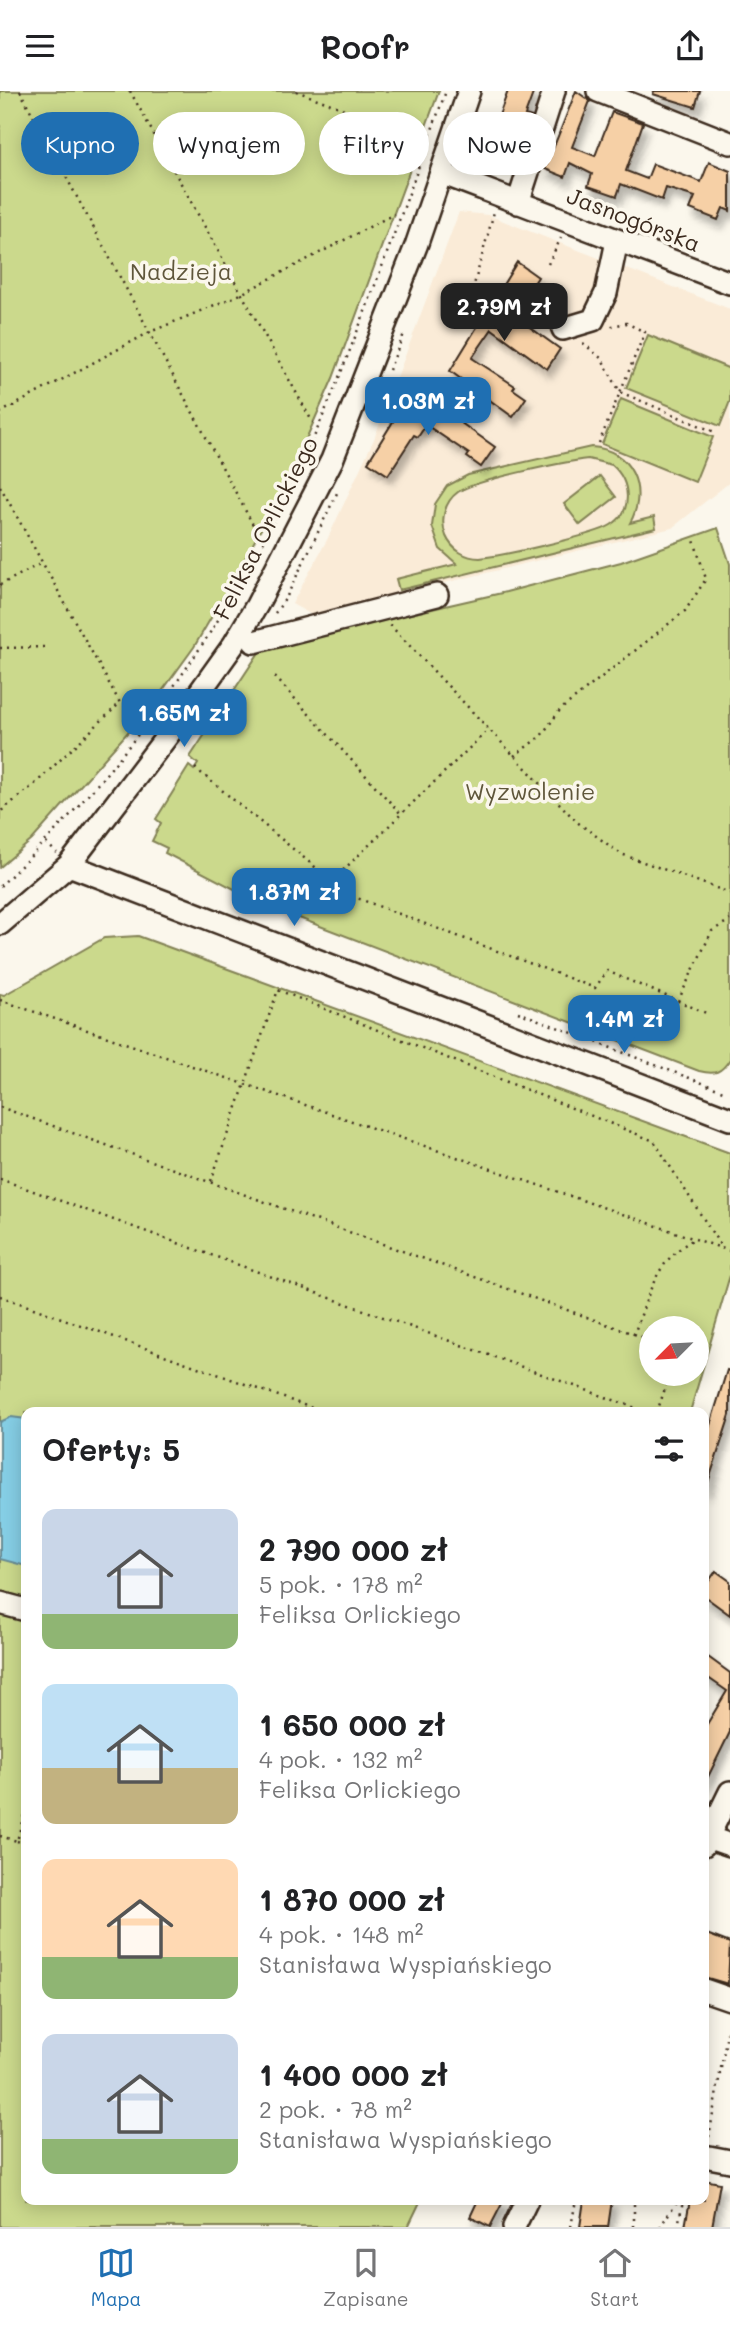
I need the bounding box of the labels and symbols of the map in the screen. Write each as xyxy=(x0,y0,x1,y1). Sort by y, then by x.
street label: Jasnogórska xyxy=(563,180,705,258)
park label: Nadzieja xyxy=(130,256,232,286)
pin: 2.79M zł xyxy=(432,283,576,343)
pin: 1.03M zł xyxy=(356,377,500,437)
street label: Feliksa Orlickiego xyxy=(206,431,324,625)
pin: 1.65M zł xyxy=(112,689,256,749)
park label: Wyzwolenie xyxy=(465,776,595,806)
pin: 1.87M zł xyxy=(222,869,366,928)
pin: 1.4M zł xyxy=(559,995,689,1055)
north arrow xyxy=(639,1316,709,1386)

